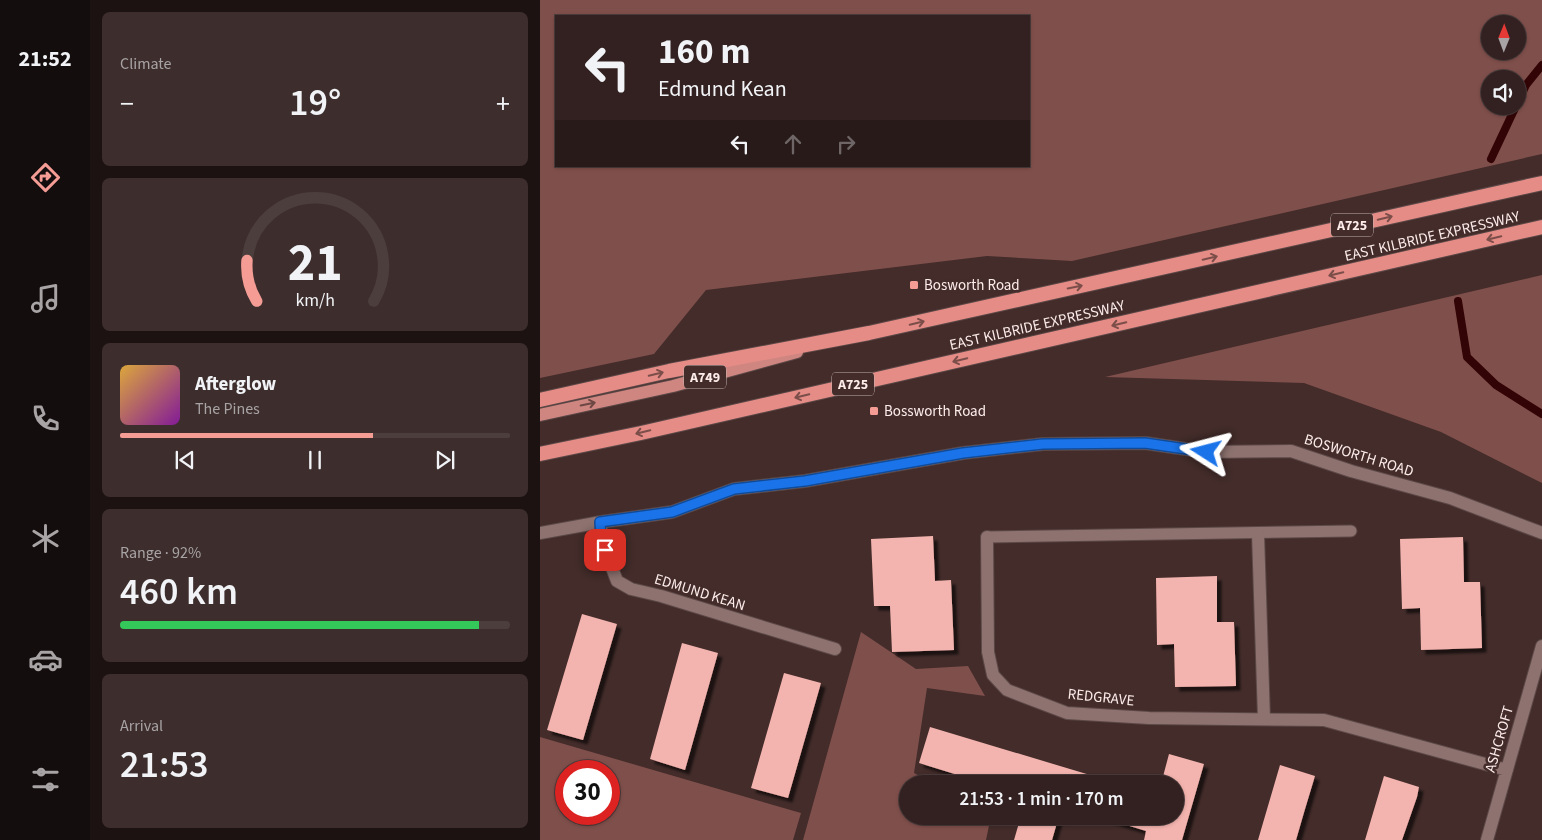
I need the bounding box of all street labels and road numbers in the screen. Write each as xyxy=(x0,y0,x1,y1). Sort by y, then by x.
street label: EAST KILBRIDE EXPRESSWAY xyxy=(1342,206,1523,267)
road number: A725 xyxy=(1331,214,1373,236)
street label: EAST KILBRIDE EXPRESSWAY xyxy=(947,295,1128,356)
road number: A749 xyxy=(684,366,726,388)
road number: A725 xyxy=(832,372,874,396)
street label: BOSWORTH ROAD xyxy=(1302,429,1416,482)
street label: EDMUND KEAN xyxy=(652,569,748,616)
street label: REDGRAVE xyxy=(1067,684,1135,711)
street label: ASHCROFT xyxy=(1480,703,1519,775)

